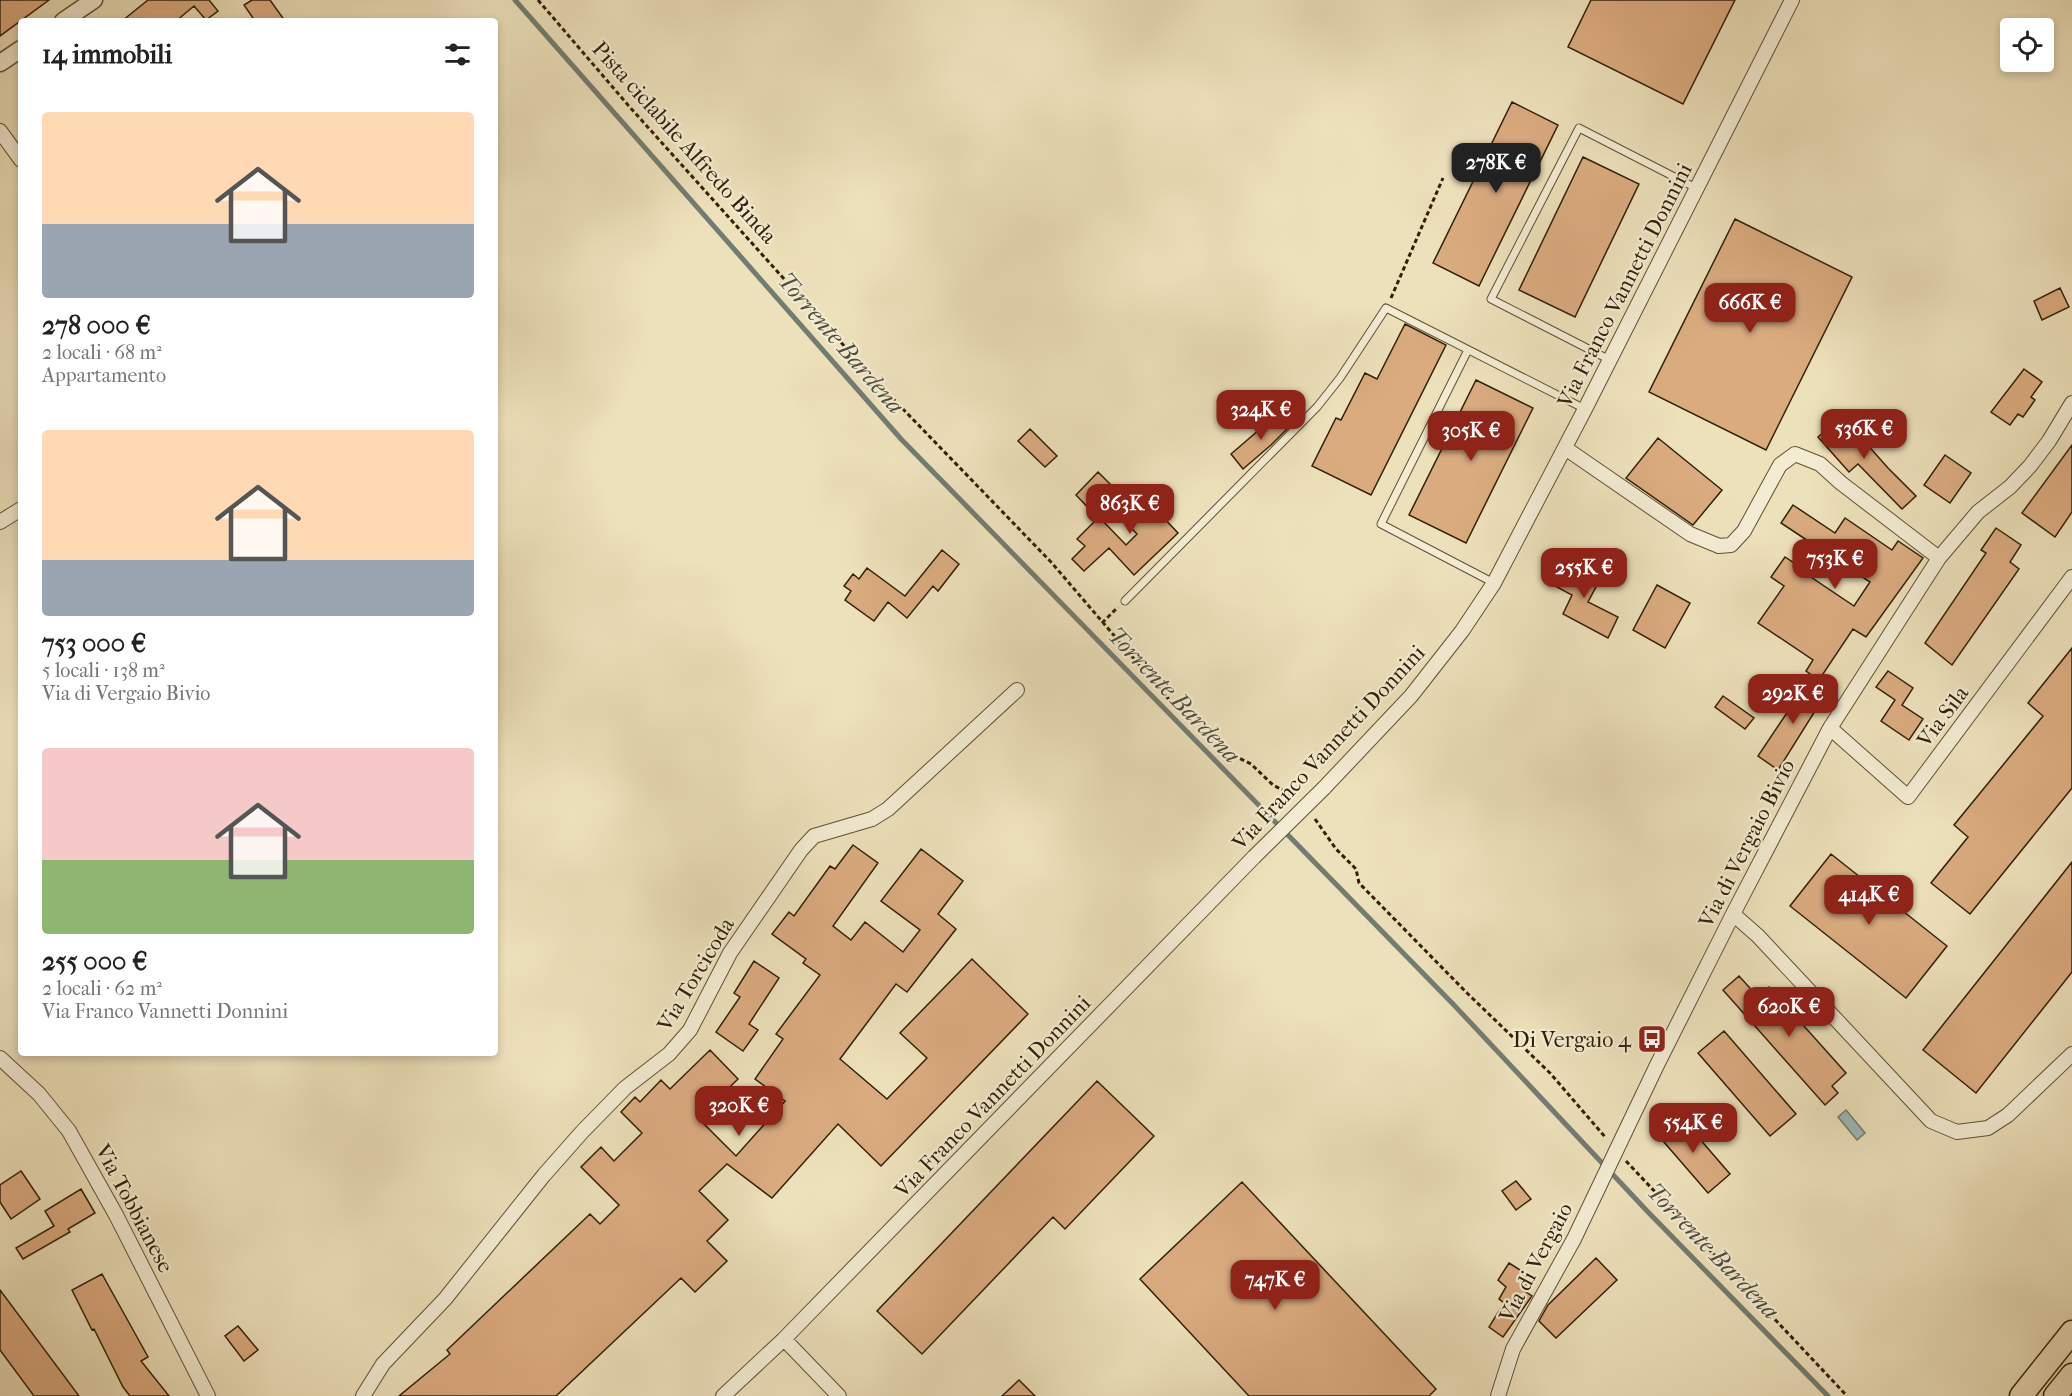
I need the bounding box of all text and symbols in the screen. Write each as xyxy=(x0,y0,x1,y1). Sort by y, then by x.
map controls xyxy=(2000,18,2054,72)
button: locate xyxy=(2000,18,2054,72)
street label: Pista ciclabile Alfredo Binda xyxy=(587,36,783,250)
icon: filters xyxy=(441,38,474,71)
text: 14 immobili xyxy=(42,39,172,70)
pin: 278K € xyxy=(1447,143,1545,194)
icon: home xyxy=(204,151,312,259)
text: 278K € xyxy=(1466,151,1526,174)
street label: Via Franco Vannetti Donnini xyxy=(1551,159,1698,413)
water label: Torrente Bardena xyxy=(772,267,910,419)
pin: 666K € xyxy=(1701,283,1799,334)
text: 666K € xyxy=(1718,291,1782,314)
text: 278 000 € xyxy=(42,310,151,341)
text: 2 locali · 68 m² xyxy=(42,341,162,364)
text: Appartamento xyxy=(42,364,166,387)
pin: 324K € xyxy=(1212,390,1310,441)
text: 324K € xyxy=(1230,398,1292,421)
pin: 536K € xyxy=(1815,409,1913,460)
pin: 305K € xyxy=(1422,411,1520,462)
text: 536K € xyxy=(1835,417,1893,440)
text: 305K € xyxy=(1442,419,1500,442)
icon: home xyxy=(204,469,312,577)
pin: 863K € xyxy=(1081,484,1179,535)
text: 863K € xyxy=(1100,492,1160,515)
pin: 753K € xyxy=(1786,539,1884,590)
text: 753K € xyxy=(1806,547,1864,570)
pin: 255K € xyxy=(1535,548,1633,599)
text: 255K € xyxy=(1555,556,1613,579)
water label: Torrente Bardena xyxy=(1102,621,1246,769)
text: 753 000 € xyxy=(42,628,146,659)
street label: Via Franco Vannetti Donnini xyxy=(1226,639,1431,856)
text: 5 locali · 138 m² xyxy=(42,659,165,682)
pin: 292K € xyxy=(1744,674,1842,725)
street label: Via Sila xyxy=(1911,680,1975,753)
text: Via di Vergaio Bivio xyxy=(42,682,210,705)
text: 292K € xyxy=(1762,682,1824,705)
street label: Via di Vergaio Bivio xyxy=(1693,755,1801,933)
icon: home xyxy=(204,787,312,895)
pin: 414K € xyxy=(1820,875,1918,926)
text: 414K € xyxy=(1838,883,1900,906)
street label: Via Torcicoda xyxy=(651,912,740,1037)
text: 255 000 € xyxy=(42,946,147,977)
text: 2 locali · 62 m² xyxy=(42,977,162,1000)
pin: 620K € xyxy=(1740,987,1838,1038)
street label: Via Franco Vannetti Donnini xyxy=(889,990,1096,1204)
text: 620K € xyxy=(1758,995,1820,1018)
text: Via Franco Vannetti Donnini xyxy=(42,1000,288,1023)
bus stop icon: Di Vergaio 4 xyxy=(1636,1023,1668,1055)
place label: Di Vergaio 4 xyxy=(1513,1027,1632,1053)
pin: 320K € xyxy=(690,1086,788,1137)
text: 320K € xyxy=(709,1094,769,1117)
pin: 554K € xyxy=(1644,1103,1742,1154)
text: 554K € xyxy=(1663,1111,1723,1134)
street label: Via Tobbianese xyxy=(89,1139,179,1277)
water label: Torrente Bardena xyxy=(1641,1177,1785,1325)
street label: Via di Vergaio xyxy=(1493,1198,1578,1328)
pin: 747K € xyxy=(1226,1260,1324,1311)
text: 747K € xyxy=(1245,1268,1305,1291)

